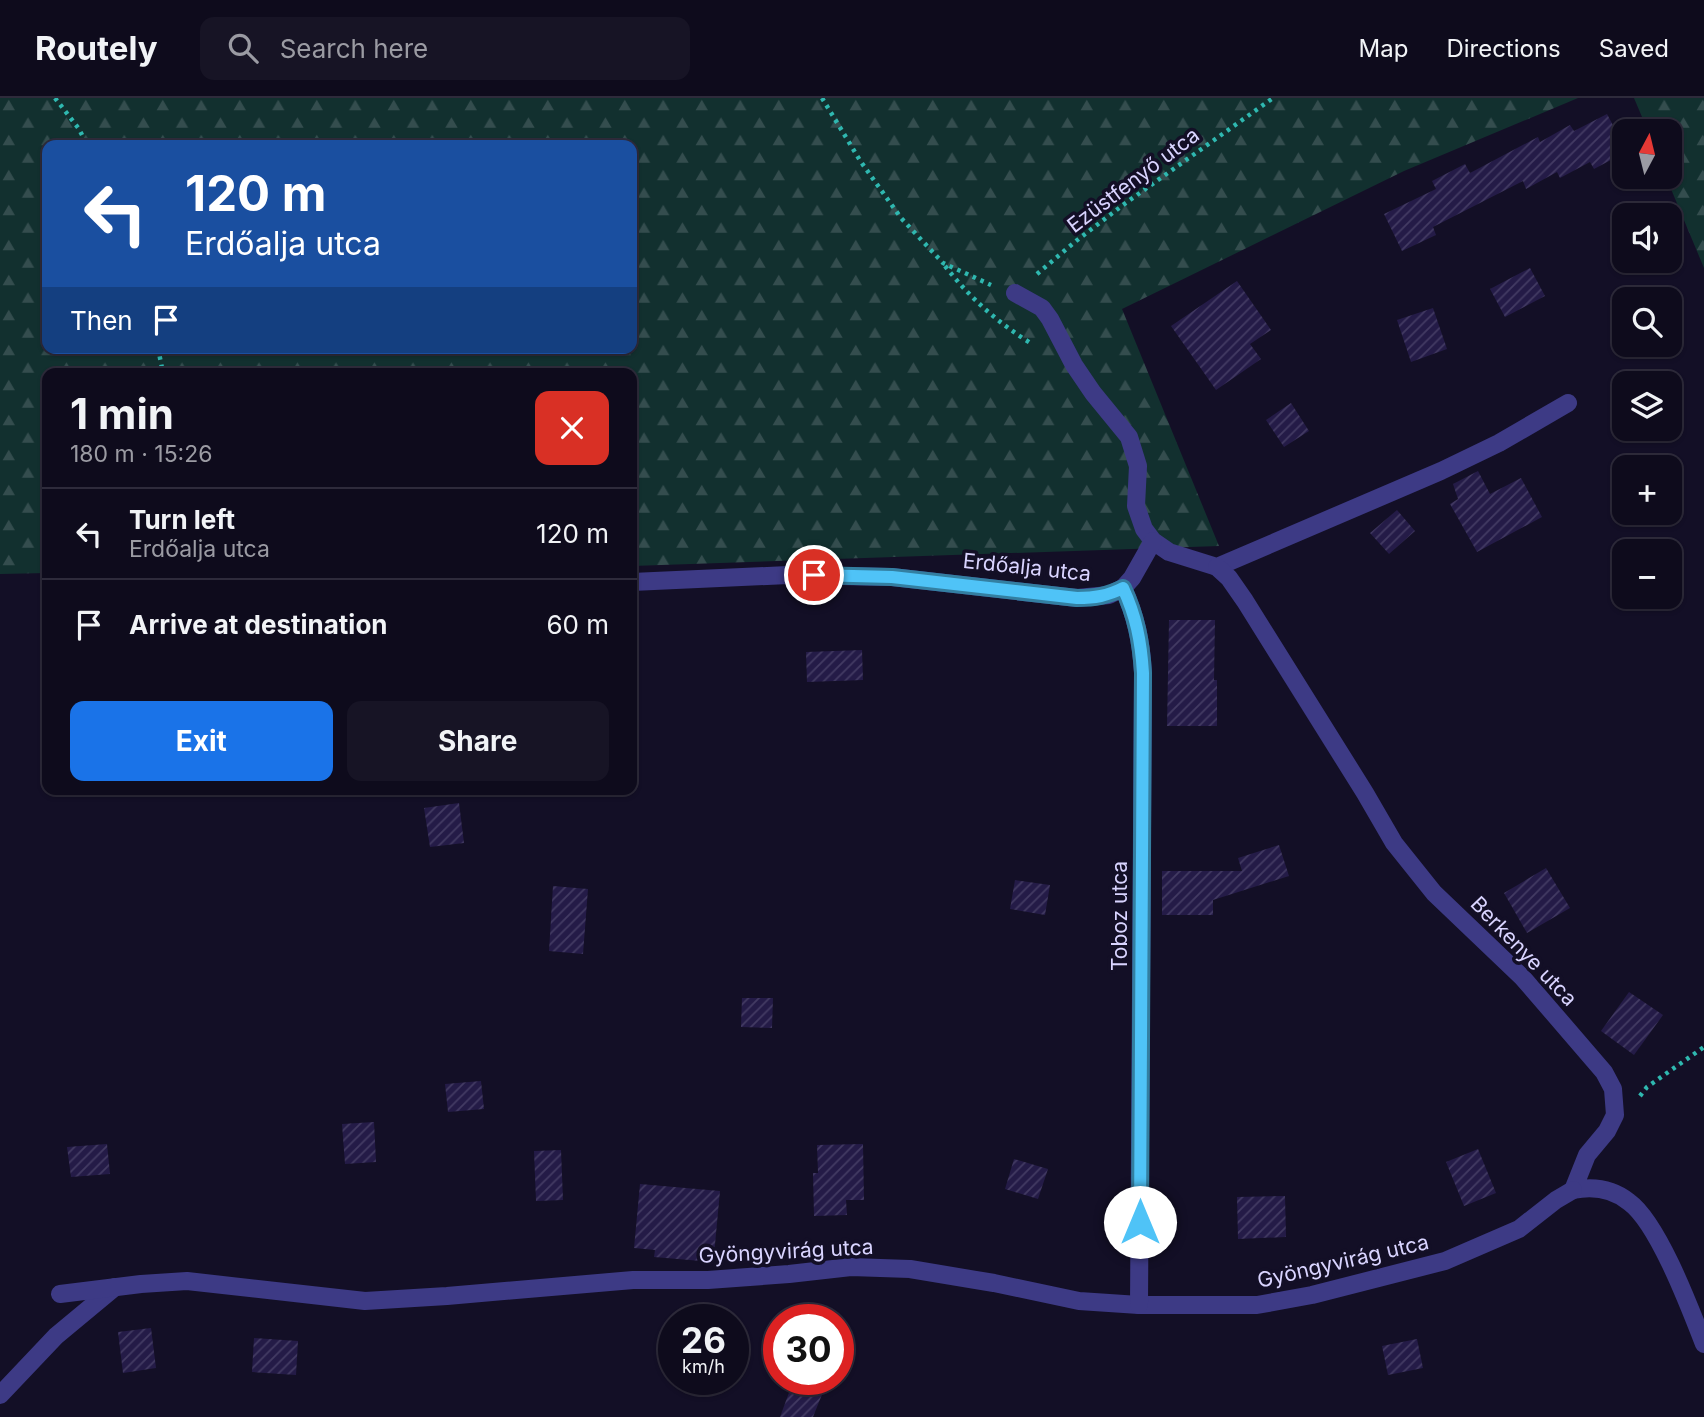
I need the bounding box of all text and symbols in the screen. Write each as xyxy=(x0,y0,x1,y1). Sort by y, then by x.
search box xyxy=(200,17,690,80)
text: Routely xyxy=(35,28,158,68)
icon: search xyxy=(224,29,262,67)
text: Search here xyxy=(280,33,428,64)
text: Map xyxy=(1359,34,1408,63)
text: Directions xyxy=(1446,34,1561,63)
text: Saved xyxy=(1599,34,1669,63)
north arrow xyxy=(1612,119,1682,189)
map controls xyxy=(1612,119,1682,609)
street label: Ezüstfenyő utca xyxy=(1062,122,1204,238)
text: 120 m xyxy=(185,164,326,223)
icon: left xyxy=(70,168,161,259)
button: sound xyxy=(1612,203,1682,273)
text: Erdőalja utca xyxy=(185,224,381,263)
button: search xyxy=(1612,287,1682,357)
icon: arrive xyxy=(147,301,185,339)
text: Then xyxy=(70,305,133,336)
button: layers xyxy=(1612,371,1682,441)
text: 1 min xyxy=(70,388,174,439)
button: close xyxy=(535,391,609,465)
text: 180 m · 15:26 xyxy=(70,440,213,468)
button: + xyxy=(1612,455,1682,525)
text: Turn left xyxy=(129,504,235,535)
icon: left xyxy=(70,515,108,553)
text: 120 m xyxy=(536,518,609,549)
text: Erdőalja utca xyxy=(129,535,270,563)
button: − xyxy=(1612,539,1682,609)
pin xyxy=(784,545,844,605)
street label: Erdőalja utca xyxy=(962,548,1092,586)
icon: arrive xyxy=(795,556,833,594)
icon: arrive xyxy=(70,606,108,644)
text: Arrive at destination xyxy=(129,609,388,640)
text: 60 m xyxy=(546,609,609,640)
button: Exit xyxy=(70,701,333,781)
button: Share xyxy=(347,701,609,781)
street label: Toboz utca xyxy=(1107,861,1132,971)
street label: Berkenye utca xyxy=(1466,891,1582,1011)
position arrow xyxy=(1103,1185,1177,1259)
street label: Gyöngyvirág utca xyxy=(1255,1229,1431,1293)
street label: Gyöngyvirág utca xyxy=(698,1234,874,1268)
speed limit sign: 30 xyxy=(763,1304,854,1395)
text: 26 xyxy=(681,1319,726,1361)
text: km/h xyxy=(682,1356,725,1377)

